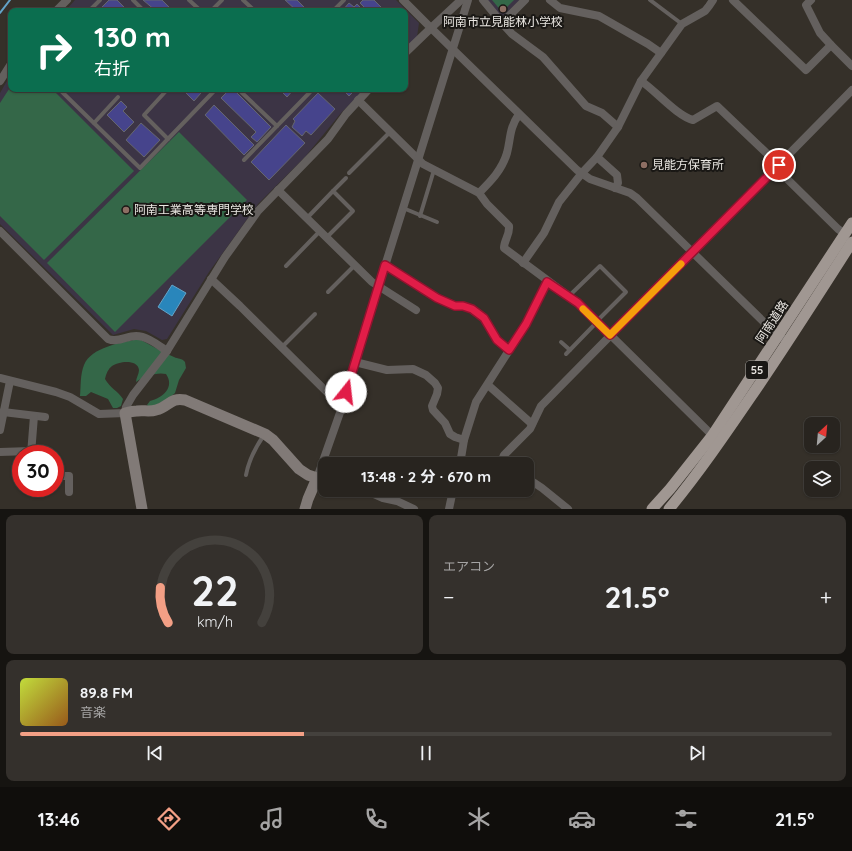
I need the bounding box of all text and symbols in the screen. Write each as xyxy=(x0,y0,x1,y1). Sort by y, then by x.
marker: 阿南市立見能林小学校 xyxy=(498,4,508,14)
place label: 阿南市立見能林小学校 xyxy=(443,14,563,29)
text: 130 m xyxy=(94,19,171,54)
icon: right xyxy=(28,24,80,76)
text: 右折 xyxy=(94,57,130,80)
pin xyxy=(762,148,796,182)
icon: arrive xyxy=(768,154,790,176)
place label: 見能方保育所 xyxy=(652,157,724,172)
marker: 見能方保育所 xyxy=(639,160,649,170)
place label: 阿南工業高等専門学校 xyxy=(134,202,254,217)
marker: 阿南工業高等専門学校 xyxy=(121,205,131,215)
street label: 阿南道路 xyxy=(752,298,791,346)
road number: 55 xyxy=(746,361,768,379)
position arrow xyxy=(325,371,367,413)
north arrow xyxy=(804,417,840,453)
map controls xyxy=(804,417,840,497)
speed limit sign: 30 xyxy=(12,445,64,497)
button: layers xyxy=(804,461,840,497)
text: 13:48 · 2 分 · 670 m xyxy=(361,467,491,486)
text: エアコン xyxy=(443,558,495,574)
text: 22 xyxy=(191,563,238,615)
text: 21.5° xyxy=(604,578,670,616)
text: − xyxy=(443,583,454,611)
text: + xyxy=(820,583,832,611)
text: km/h xyxy=(196,612,233,630)
text: 89.8 FM xyxy=(80,683,133,702)
text: 音楽 xyxy=(80,704,106,720)
icon: previous xyxy=(144,742,166,764)
icon: pause xyxy=(415,742,437,764)
icon: next xyxy=(686,742,708,764)
icon: directions xyxy=(155,805,183,833)
icon: music xyxy=(258,805,286,833)
icon: phone xyxy=(362,805,390,833)
icon: climate xyxy=(465,805,493,833)
icon: car xyxy=(568,805,596,833)
icon: filters xyxy=(672,805,700,833)
text: 13:46 xyxy=(38,808,80,831)
text: 21.5° xyxy=(775,808,814,831)

